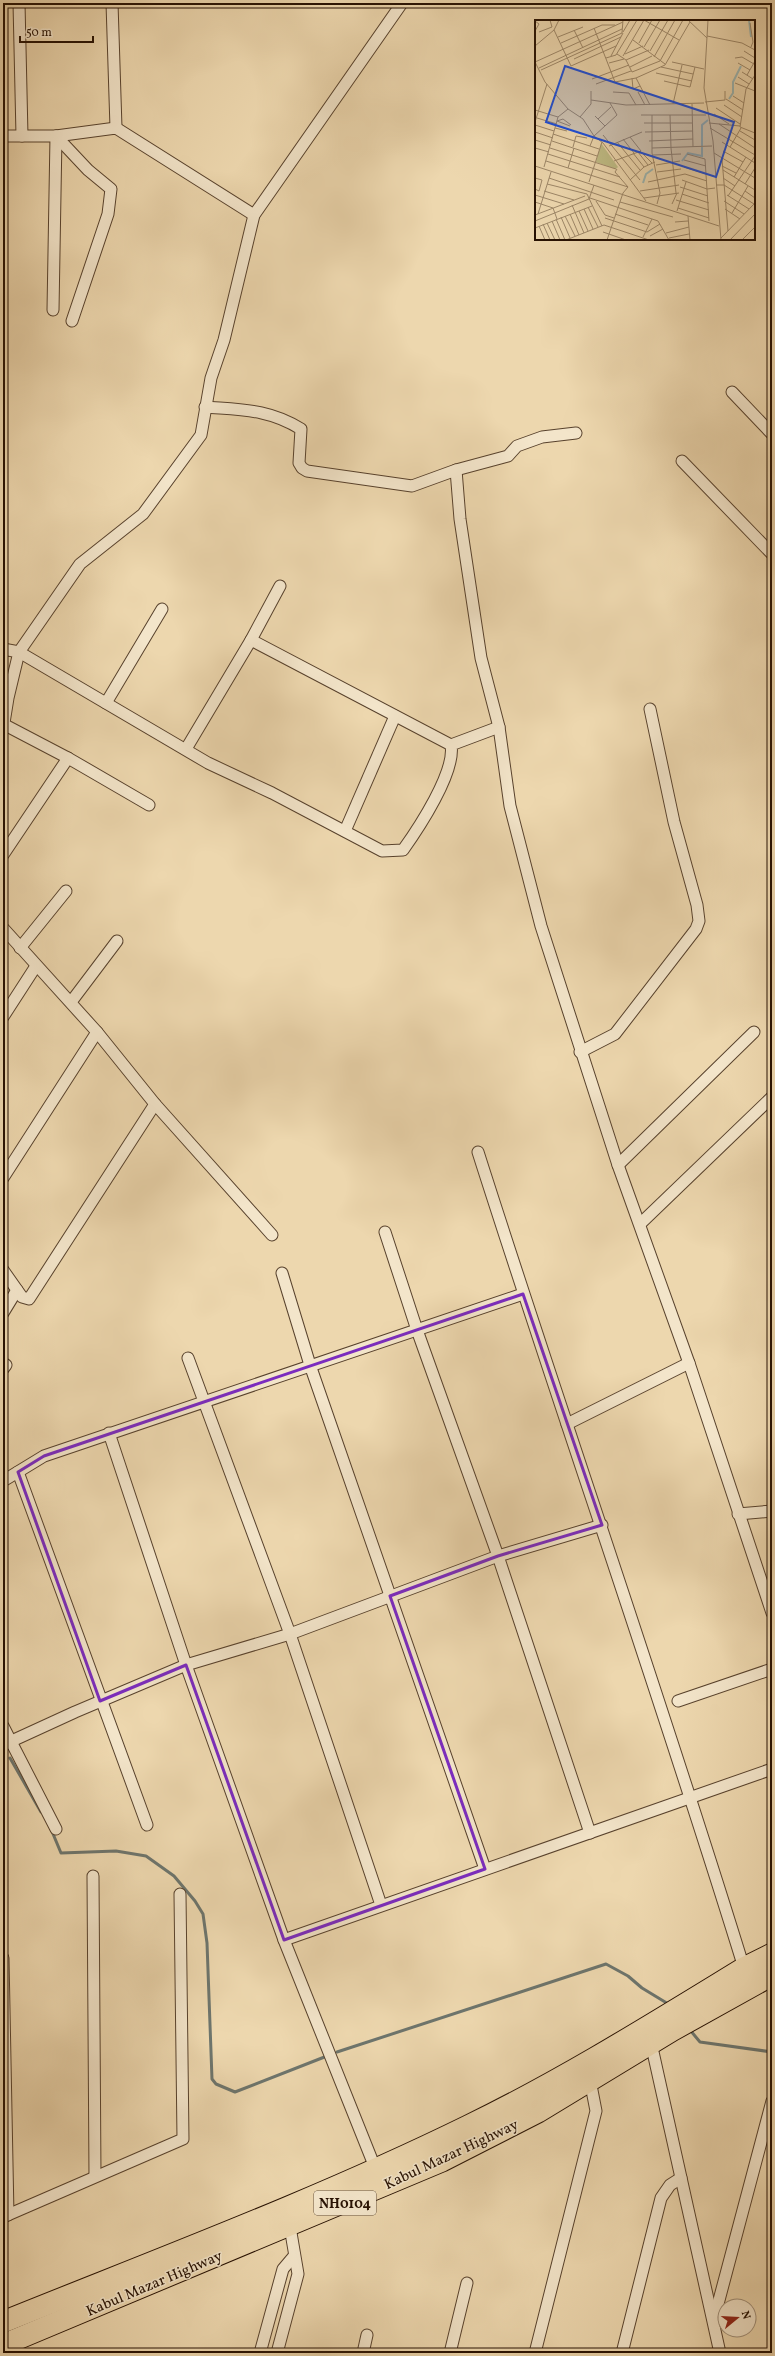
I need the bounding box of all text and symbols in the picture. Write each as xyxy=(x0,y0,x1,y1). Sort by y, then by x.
scale bar xyxy=(20,18,93,44)
inset map xyxy=(535,20,755,240)
text: 50 m xyxy=(26,25,52,41)
street label: Kabul Mazar Highway xyxy=(381,2115,522,2196)
road number: NH0104 xyxy=(314,2191,376,2215)
street label: Kabul Mazar Highway xyxy=(83,2246,226,2323)
north arrow xyxy=(717,2298,757,2338)
text: N xyxy=(737,2309,753,2321)

